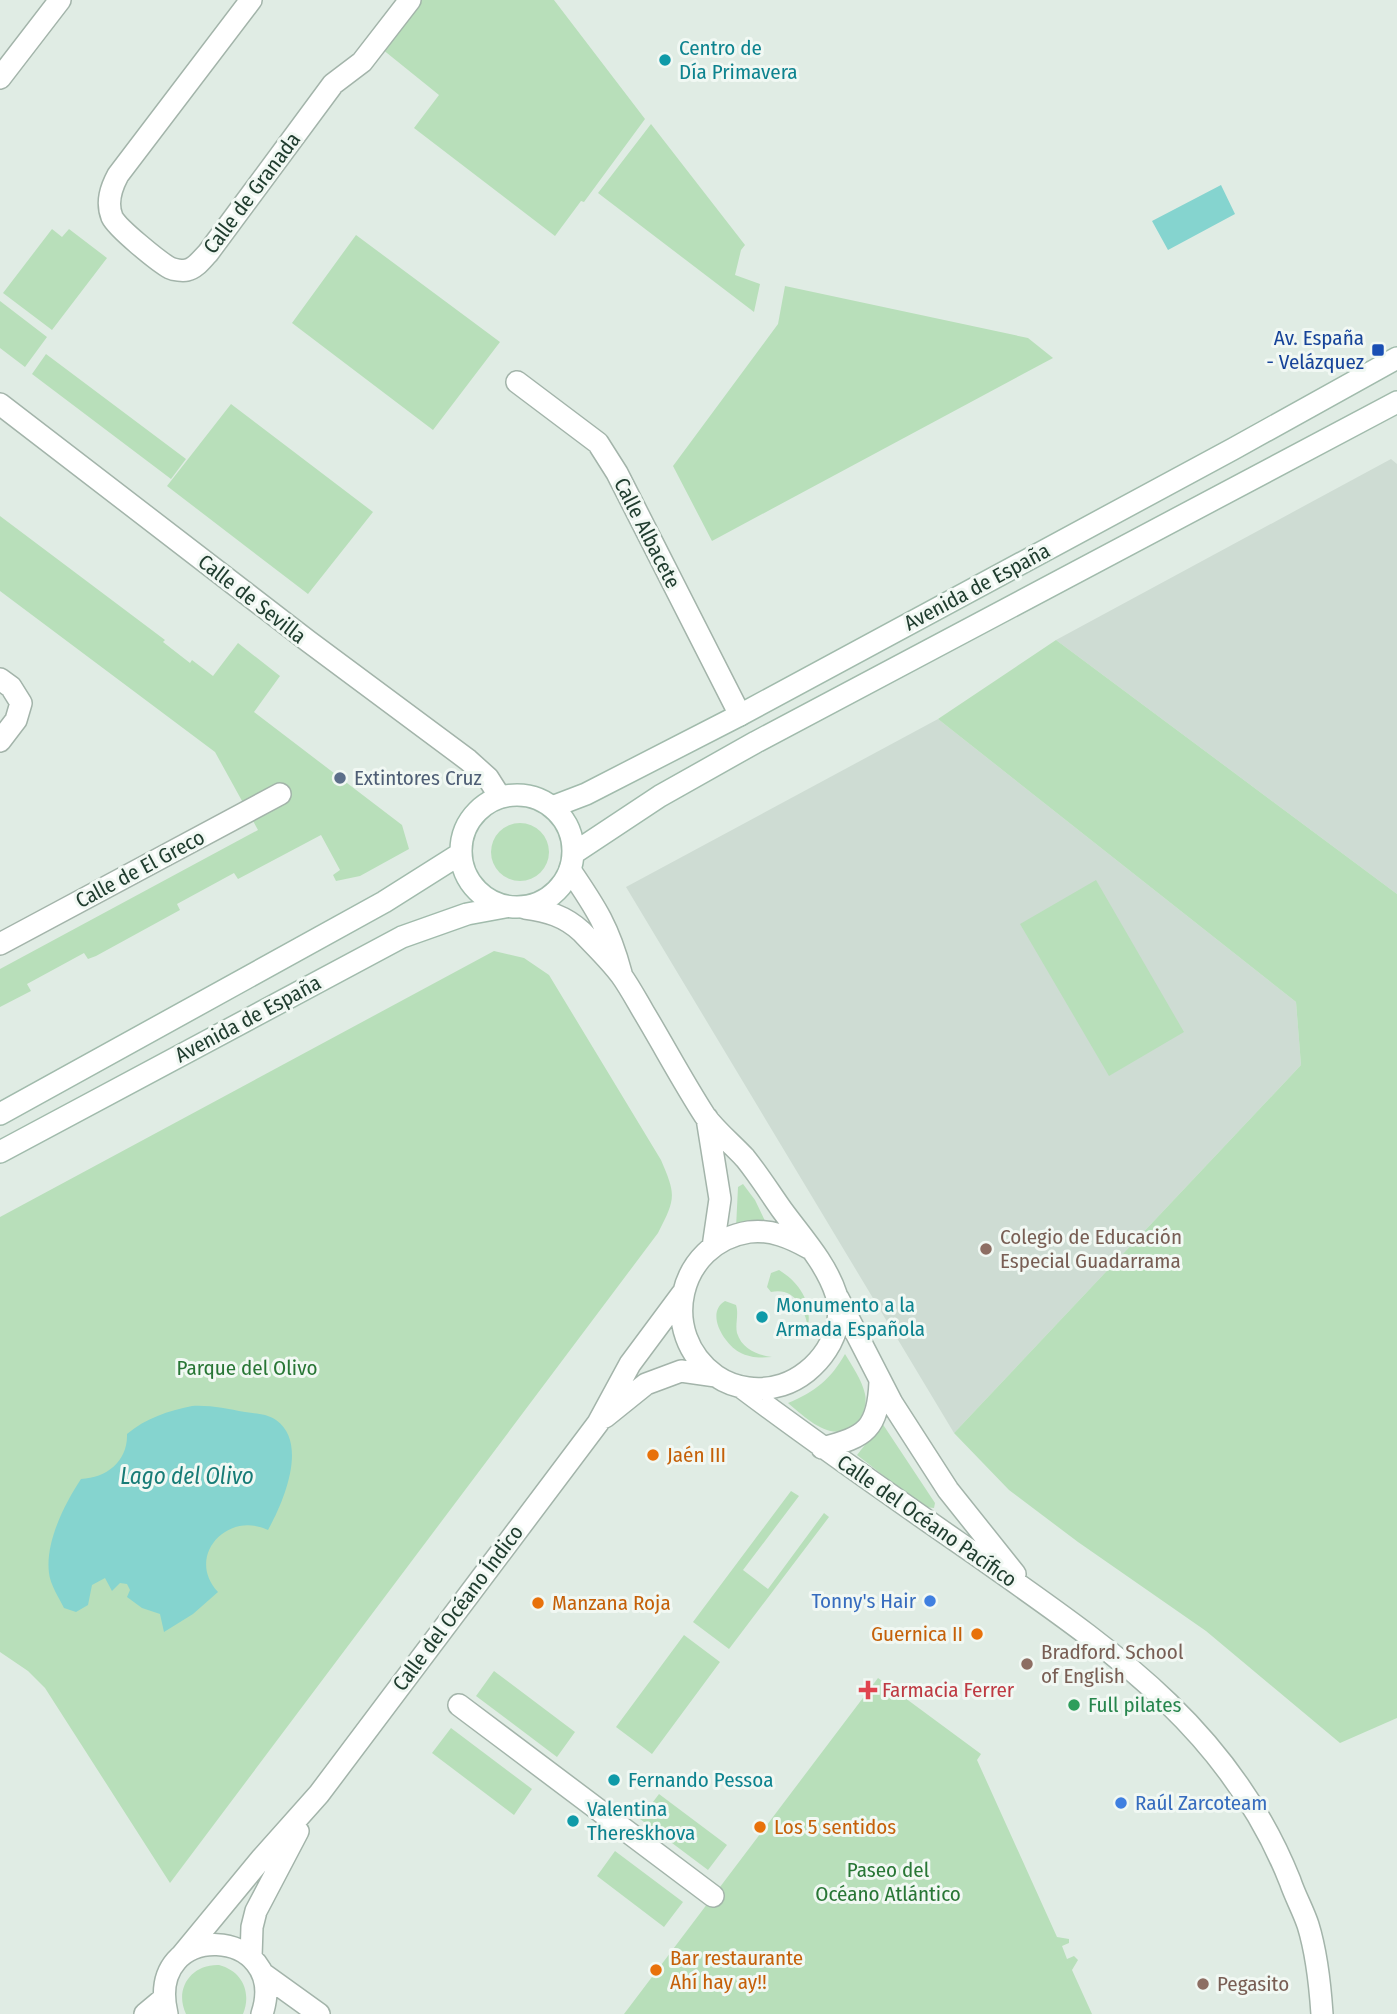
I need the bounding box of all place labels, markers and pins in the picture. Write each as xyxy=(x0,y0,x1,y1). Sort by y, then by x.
place label: Centro de Día Primavera xyxy=(679,35,798,85)
marker: Centro de Día Primavera xyxy=(657,52,673,68)
place label: Av. España - Velázquez xyxy=(1266,325,1364,375)
marker: Av. España - Velázquez xyxy=(1370,342,1386,358)
place label: Extintores Cruz xyxy=(354,765,482,791)
marker: Extintores Cruz xyxy=(332,770,348,786)
place label: Colegio de Educación Especial Guadarrama xyxy=(1000,1224,1182,1274)
marker: Colegio de Educación Especial Guadarrama xyxy=(978,1241,994,1257)
place label: Monumento a la Armada Española xyxy=(776,1292,925,1342)
marker: Monumento a la Armada Española xyxy=(754,1309,770,1325)
place label: Jaén III xyxy=(667,1442,726,1468)
marker: Jaén III xyxy=(645,1447,661,1463)
place label: Tonny's Hair xyxy=(811,1588,917,1614)
place label: Manzana Roja xyxy=(552,1590,671,1616)
marker: Tonny's Hair xyxy=(922,1593,938,1609)
marker: Manzana Roja xyxy=(530,1595,546,1611)
place label: Guernica II xyxy=(871,1621,963,1647)
marker: Guernica II xyxy=(969,1626,985,1642)
place label: Bradford. School of English xyxy=(1041,1639,1184,1689)
marker: Bradford. School of English xyxy=(1019,1656,1035,1672)
place label: Farmacia Ferrer xyxy=(882,1677,1015,1703)
marker: Farmacia Ferrer xyxy=(860,1682,876,1698)
place label: Full pilates xyxy=(1088,1692,1182,1718)
marker: Full pilates xyxy=(1066,1697,1082,1713)
place label: Fernando Pessoa xyxy=(628,1767,773,1793)
marker: Fernando Pessoa xyxy=(606,1772,622,1788)
place label: Raúl Zarcoteam xyxy=(1135,1790,1267,1816)
marker: Raúl Zarcoteam xyxy=(1113,1795,1129,1811)
place label: Valentina Thereskhova xyxy=(587,1796,695,1846)
marker: Valentina Thereskhova xyxy=(565,1813,581,1829)
place label: Los 5 sentidos xyxy=(774,1814,896,1840)
marker: Los 5 sentidos xyxy=(752,1819,768,1835)
place label: Bar restaurante Ahí hay ay!! xyxy=(670,1945,803,1995)
marker: Bar restaurante Ahí hay ay!! xyxy=(648,1962,664,1978)
place label: Pegasito xyxy=(1217,1971,1289,1997)
marker: Pegasito xyxy=(1195,1976,1211,1992)

